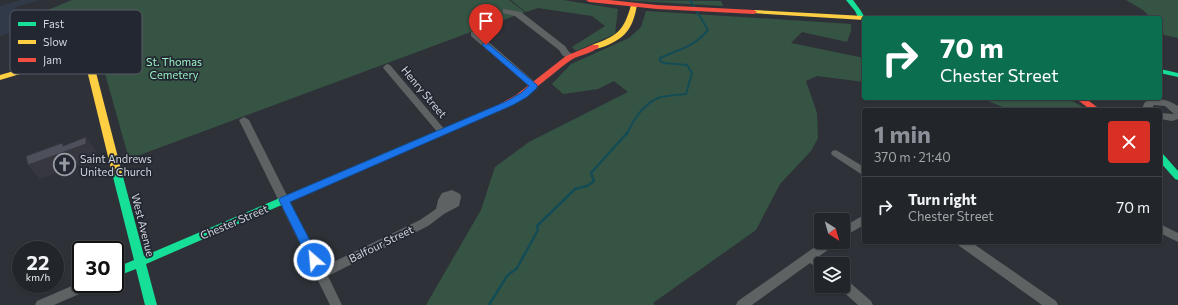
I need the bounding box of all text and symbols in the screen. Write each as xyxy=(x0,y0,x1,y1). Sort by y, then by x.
pin xyxy=(469,4,503,45)
legend xyxy=(10,10,142,74)
icon: arrive xyxy=(475,10,497,32)
text: Fast xyxy=(43,17,65,30)
text: 70 m xyxy=(940,30,1004,64)
icon: right xyxy=(874,32,926,84)
text: Slow xyxy=(43,35,68,48)
text: Jam xyxy=(43,53,62,67)
park label: St. Thomas Cemetery xyxy=(146,55,202,81)
street label: Henry Street xyxy=(399,63,450,121)
text: Chester Street xyxy=(940,64,1059,86)
text: 1 min xyxy=(874,119,931,148)
button: close xyxy=(1108,121,1150,163)
text: 370 m · 21:40 xyxy=(874,149,951,165)
church icon: Saint Andrews United Church xyxy=(52,152,78,178)
place label: Saint Andrews United Church xyxy=(80,152,152,178)
text: Turn right xyxy=(908,190,977,208)
street label: West Avenue xyxy=(129,192,158,258)
icon: right xyxy=(874,196,896,218)
text: 70 m xyxy=(1116,198,1150,216)
street label: Chester Street xyxy=(198,201,270,242)
text: Chester Street xyxy=(908,208,994,224)
north arrow xyxy=(814,213,850,249)
map controls xyxy=(814,213,850,293)
street label: Balfour Street xyxy=(346,222,416,265)
position arrow xyxy=(293,239,335,281)
speed limit sign: 30 xyxy=(72,241,124,293)
text: 22 xyxy=(27,250,49,274)
button: layers xyxy=(814,257,850,293)
text: km/h xyxy=(26,271,50,283)

